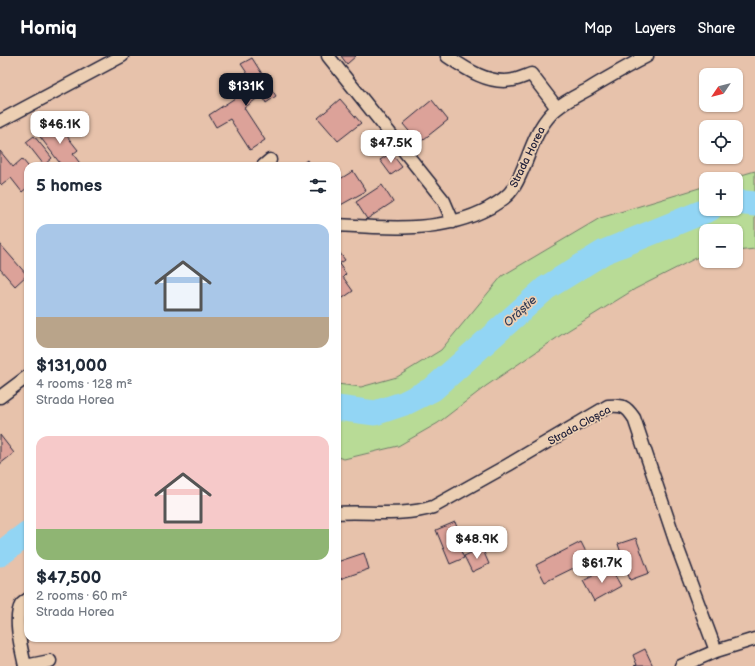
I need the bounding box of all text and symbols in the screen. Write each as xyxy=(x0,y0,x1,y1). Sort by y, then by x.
text: Homiq xyxy=(20,17,77,40)
text: Map xyxy=(584,20,612,37)
text: Layers xyxy=(634,20,676,37)
text: Share xyxy=(698,20,735,37)
north arrow xyxy=(699,68,743,112)
map controls xyxy=(699,68,743,268)
pin: $131K xyxy=(218,73,274,107)
text: $131K xyxy=(228,78,264,94)
pin: $46.1K xyxy=(27,111,93,145)
text: $46.1K xyxy=(39,116,81,132)
button: locate xyxy=(699,120,743,164)
street label: Strada Horea xyxy=(507,125,548,190)
pin: $47.5K xyxy=(358,130,424,164)
text: $47.5K xyxy=(370,135,412,151)
button: + xyxy=(699,172,743,216)
icon: filters xyxy=(307,175,329,197)
text: 5 homes xyxy=(36,176,102,196)
button: − xyxy=(699,224,743,268)
icon: home xyxy=(147,250,219,322)
water label: Orăștie xyxy=(501,293,540,330)
text: $131,000 xyxy=(36,356,107,376)
text: 4 rooms · 128 m² xyxy=(36,376,132,392)
text: Strada Horea xyxy=(36,392,114,408)
street label: Strada Cloșca xyxy=(546,403,613,448)
icon: home xyxy=(147,462,219,534)
pin: $48.9K xyxy=(444,526,510,560)
text: $48.9K xyxy=(455,531,499,547)
pin: $61.7K xyxy=(569,550,635,584)
text: $61.7K xyxy=(582,555,622,571)
text: $47,500 xyxy=(36,568,101,588)
text: 2 rooms · 60 m² xyxy=(36,588,128,604)
text: Strada Horea xyxy=(36,604,114,620)

